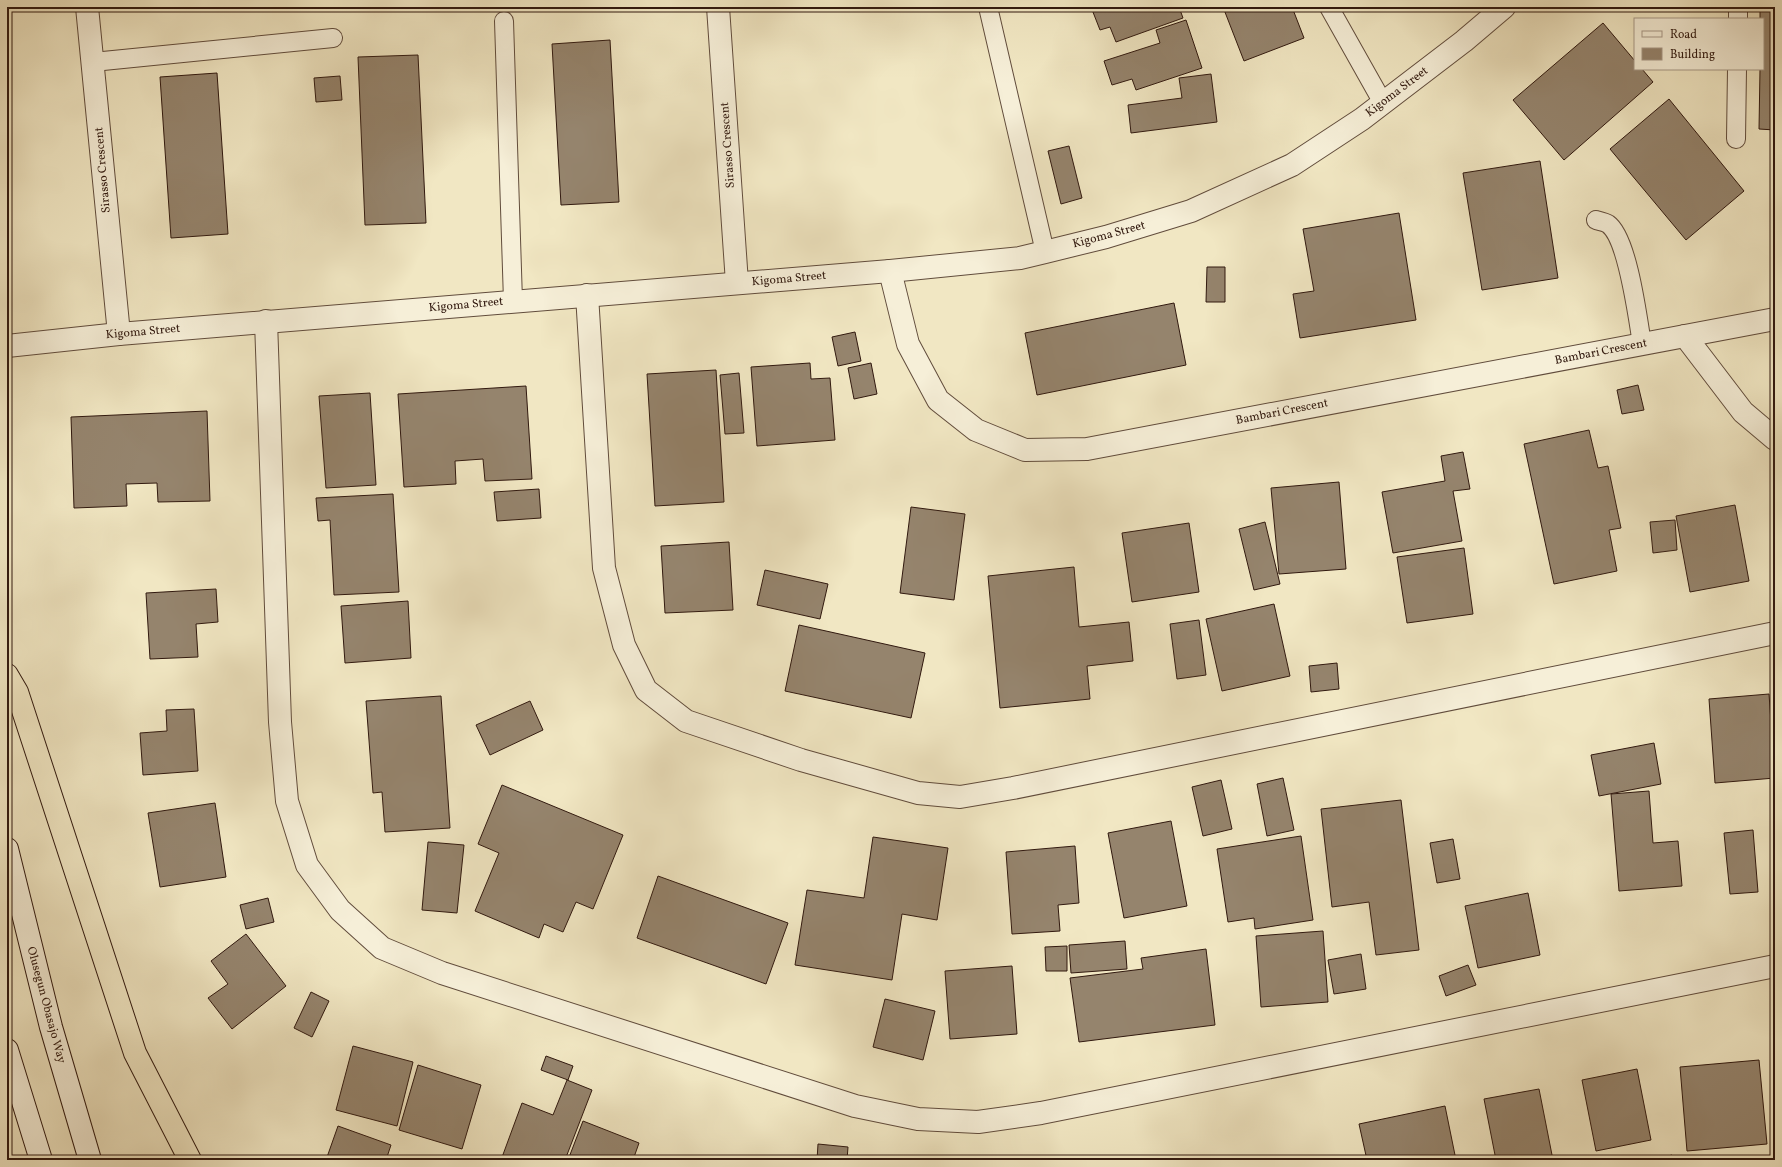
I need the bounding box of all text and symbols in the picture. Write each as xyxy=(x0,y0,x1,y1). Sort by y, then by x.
legend xyxy=(1634,18,1764,70)
text: Road xyxy=(1670,27,1697,43)
text: Building xyxy=(1670,47,1715,63)
street label: Kigoma Street xyxy=(1362,63,1432,121)
street label: Sirasso Crescent xyxy=(717,101,739,189)
street label: Sirasso Crescent xyxy=(91,126,115,214)
street label: Kigoma Street xyxy=(1071,218,1147,252)
street label: Kigoma Street xyxy=(751,268,827,290)
street label: Kigoma Street xyxy=(428,294,504,316)
street label: Kigoma Street xyxy=(105,321,181,343)
street label: Bambari Crescent xyxy=(1553,335,1649,369)
street label: Bambari Crescent xyxy=(1234,395,1330,429)
street label: Olusegun Obasajo Way xyxy=(23,945,69,1065)

